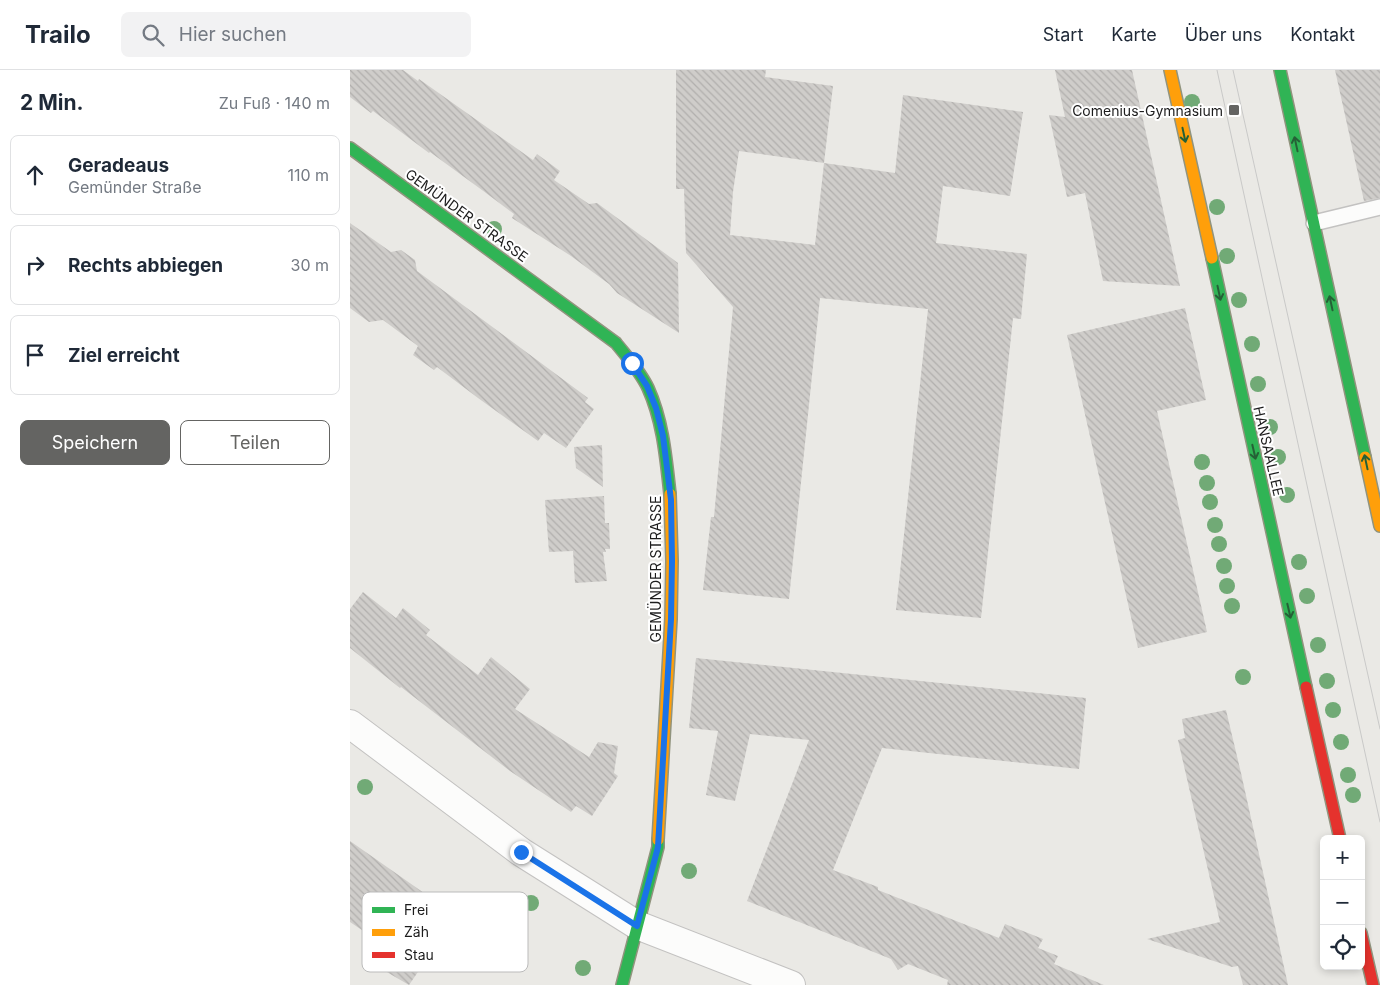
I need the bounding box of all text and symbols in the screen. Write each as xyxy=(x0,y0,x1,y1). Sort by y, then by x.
search box xyxy=(121,12,471,57)
text: Trailo xyxy=(25,20,91,49)
icon: search xyxy=(139,21,167,49)
text: Hier suchen xyxy=(179,23,287,46)
text: Start xyxy=(1043,24,1083,45)
text: Karte xyxy=(1111,24,1157,45)
text: Über uns xyxy=(1185,24,1262,45)
text: Kontakt xyxy=(1290,24,1355,45)
text: 2 Min. xyxy=(20,90,84,115)
text: Zu Fuß · 140 m xyxy=(219,93,330,113)
place label: Comenius-Gymnasium xyxy=(1072,102,1223,119)
marker: Comenius-Gymnasium xyxy=(1227,103,1241,117)
one-way arrow xyxy=(1180,126,1189,142)
one-way arrow xyxy=(1291,137,1300,153)
text: Geradeaus xyxy=(68,154,169,177)
icon: ahead xyxy=(21,161,49,189)
text: 110 m xyxy=(287,165,329,185)
street label: GEMÜNDER STRASSE xyxy=(403,165,531,265)
text: Gemünder Straße xyxy=(68,177,202,197)
icon: right xyxy=(21,251,49,279)
text: Rechts abbiegen xyxy=(68,254,223,277)
text: 30 m xyxy=(291,255,329,275)
one-way arrow xyxy=(1215,285,1224,301)
one-way arrow xyxy=(1326,295,1335,311)
icon: arrive xyxy=(21,341,49,369)
text: Ziel erreicht xyxy=(68,344,180,367)
route start xyxy=(621,352,644,375)
street label: HANSAALLEE xyxy=(1250,404,1288,498)
button: Speichern xyxy=(20,420,170,465)
button: Teilen xyxy=(180,420,330,465)
one-way arrow xyxy=(1250,444,1259,460)
one-way arrow xyxy=(1361,454,1370,470)
street label: GEMÜNDER STRASSE xyxy=(647,495,664,643)
one-way arrow xyxy=(1285,602,1294,618)
map controls xyxy=(1320,835,1365,970)
button: + xyxy=(1320,835,1365,880)
route end xyxy=(510,841,533,864)
button: − xyxy=(1320,880,1365,925)
legend xyxy=(362,892,528,972)
text: Frei xyxy=(404,901,428,918)
text: Zäh xyxy=(404,923,429,940)
button: locate xyxy=(1320,925,1365,970)
text: Stau xyxy=(404,946,434,963)

